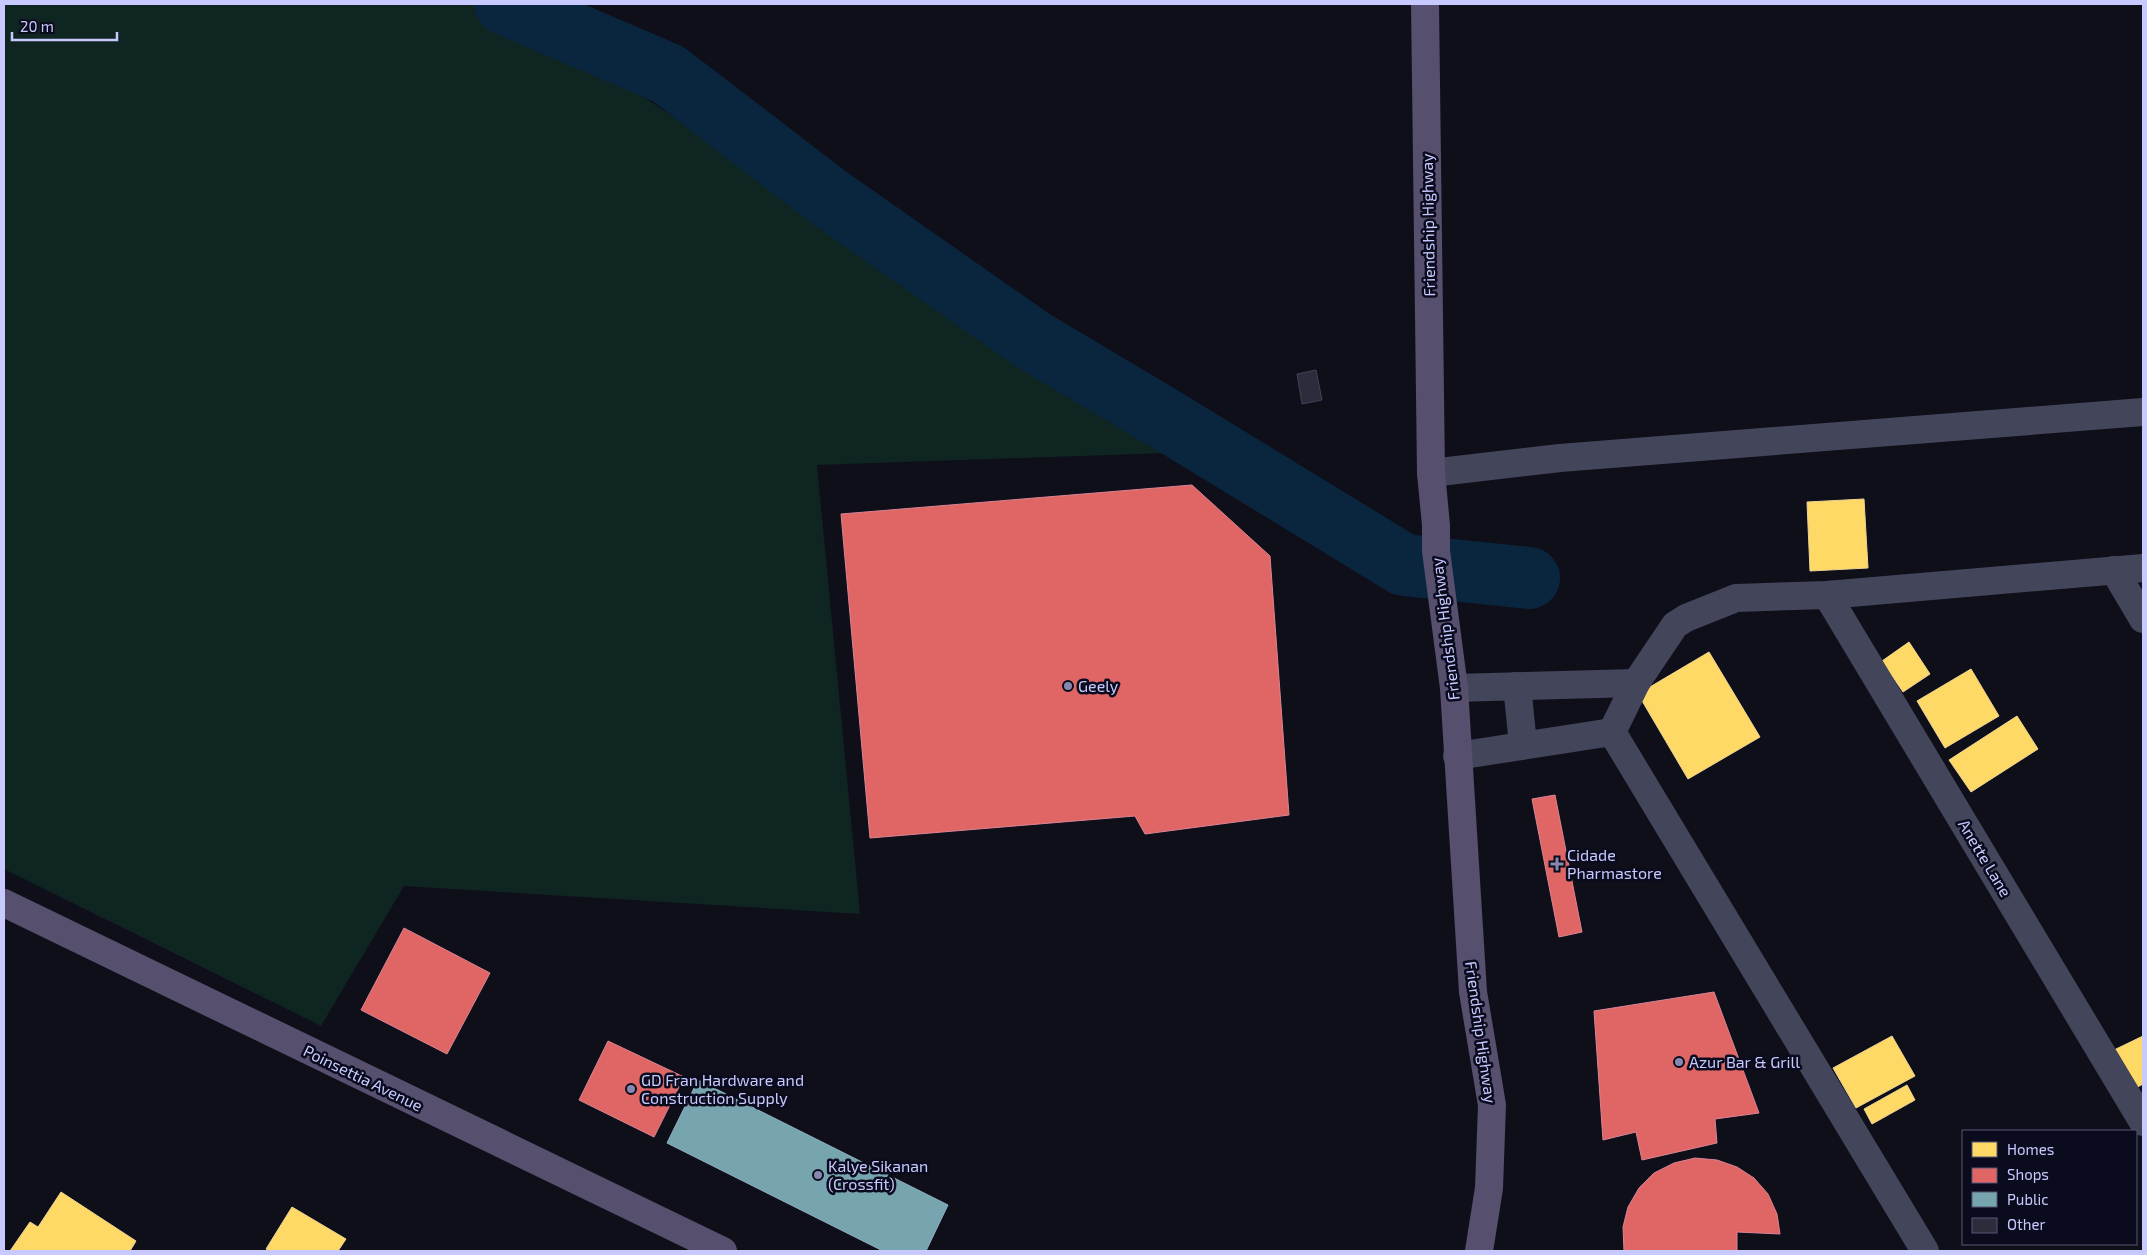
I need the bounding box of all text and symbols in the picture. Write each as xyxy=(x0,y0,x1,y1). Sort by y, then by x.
scale bar xyxy=(12,10,118,42)
text: 20 m xyxy=(20,17,54,35)
street label: Friendship Highway xyxy=(1417,153,1438,297)
street label: Friendship Highway xyxy=(1426,556,1463,701)
place label: Geely xyxy=(1078,676,1119,695)
marker: Geely xyxy=(1062,680,1074,692)
street label: Anette Lane xyxy=(1955,816,2016,900)
place label: Cidade Pharmastore xyxy=(1567,845,1662,882)
marker: Cidade Pharmastore xyxy=(1551,858,1563,870)
street label: Friendship Highway xyxy=(1462,960,1501,1105)
street label: Poinsettia Avenue xyxy=(301,1040,426,1115)
place label: Azur Bar & Grill xyxy=(1689,1052,1800,1071)
marker: Azur Bar & Grill xyxy=(1673,1056,1685,1068)
place label: GD Fran Hardware and Construction Supply xyxy=(641,1070,804,1107)
marker: GD Fran Hardware and Construction Supply xyxy=(625,1083,637,1095)
legend xyxy=(1962,1130,2137,1245)
text: Homes xyxy=(2007,1140,2054,1158)
place label: Kalye Sikanan (Crossfit) xyxy=(828,1156,928,1193)
text: Shops xyxy=(2007,1165,2049,1183)
marker: Kalye Sikanan (Crossfit) xyxy=(812,1169,824,1181)
text: Public xyxy=(2007,1190,2048,1208)
text: Other xyxy=(2007,1215,2046,1233)

